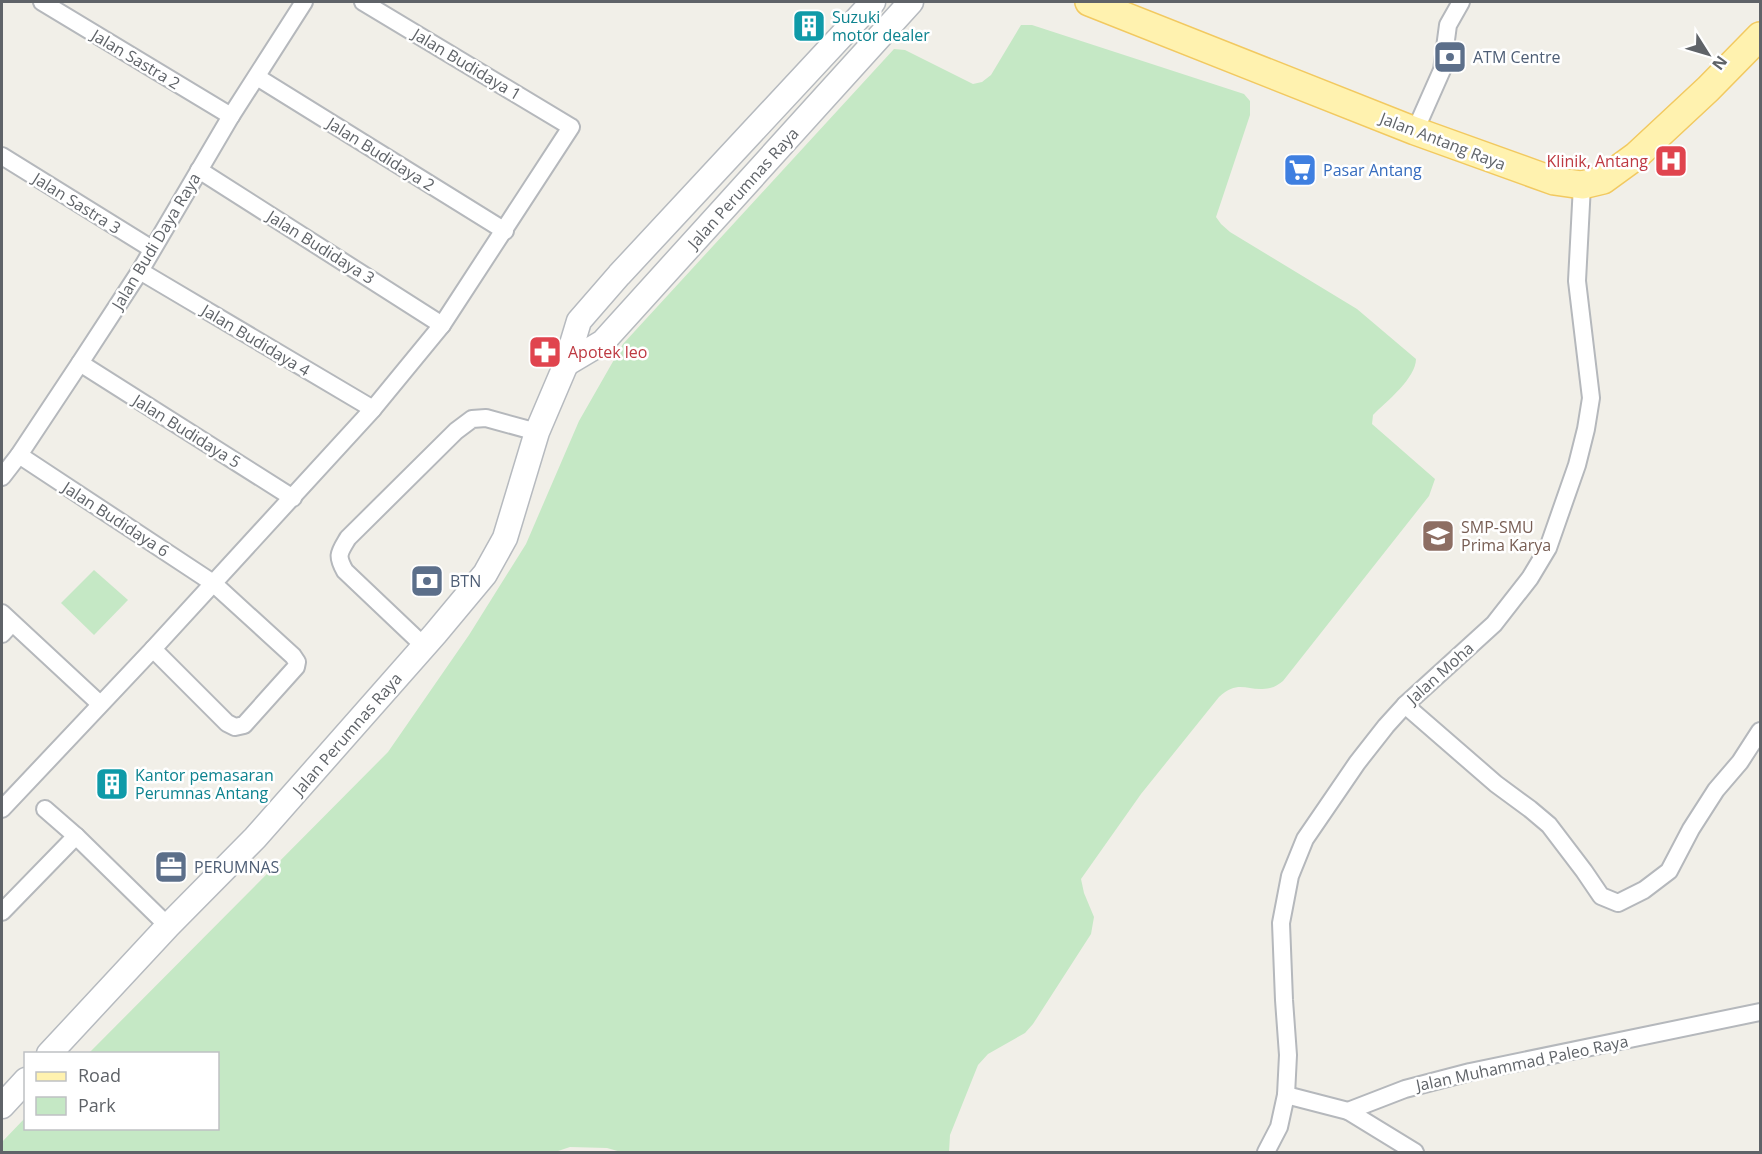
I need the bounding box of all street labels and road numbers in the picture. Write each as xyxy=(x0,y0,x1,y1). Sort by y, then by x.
street label: Jalan Budidaya 1 xyxy=(407,22,525,105)
street label: Jalan Sastra 2 xyxy=(86,23,184,94)
street label: Jalan Antang Raya xyxy=(1375,106,1509,175)
street label: Jalan Budidaya 2 xyxy=(321,111,439,196)
street label: Jalan Perumnas Raya xyxy=(681,123,803,255)
street label: Jalan Sastra 3 xyxy=(27,166,125,239)
street label: Jalan Budi Daya Raya xyxy=(106,169,205,315)
street label: Jalan Budidaya 3 xyxy=(261,204,379,289)
street label: Jalan Budidaya 4 xyxy=(196,298,314,381)
street label: Jalan Budidaya 5 xyxy=(127,388,245,473)
street label: Jalan Budidaya 6 xyxy=(57,475,174,562)
street label: Jalan Moha xyxy=(1400,637,1478,710)
street label: Jalan Perumnas Raya xyxy=(286,668,406,802)
street label: Jalan Muhammad Paleo Raya xyxy=(1412,1030,1630,1097)

